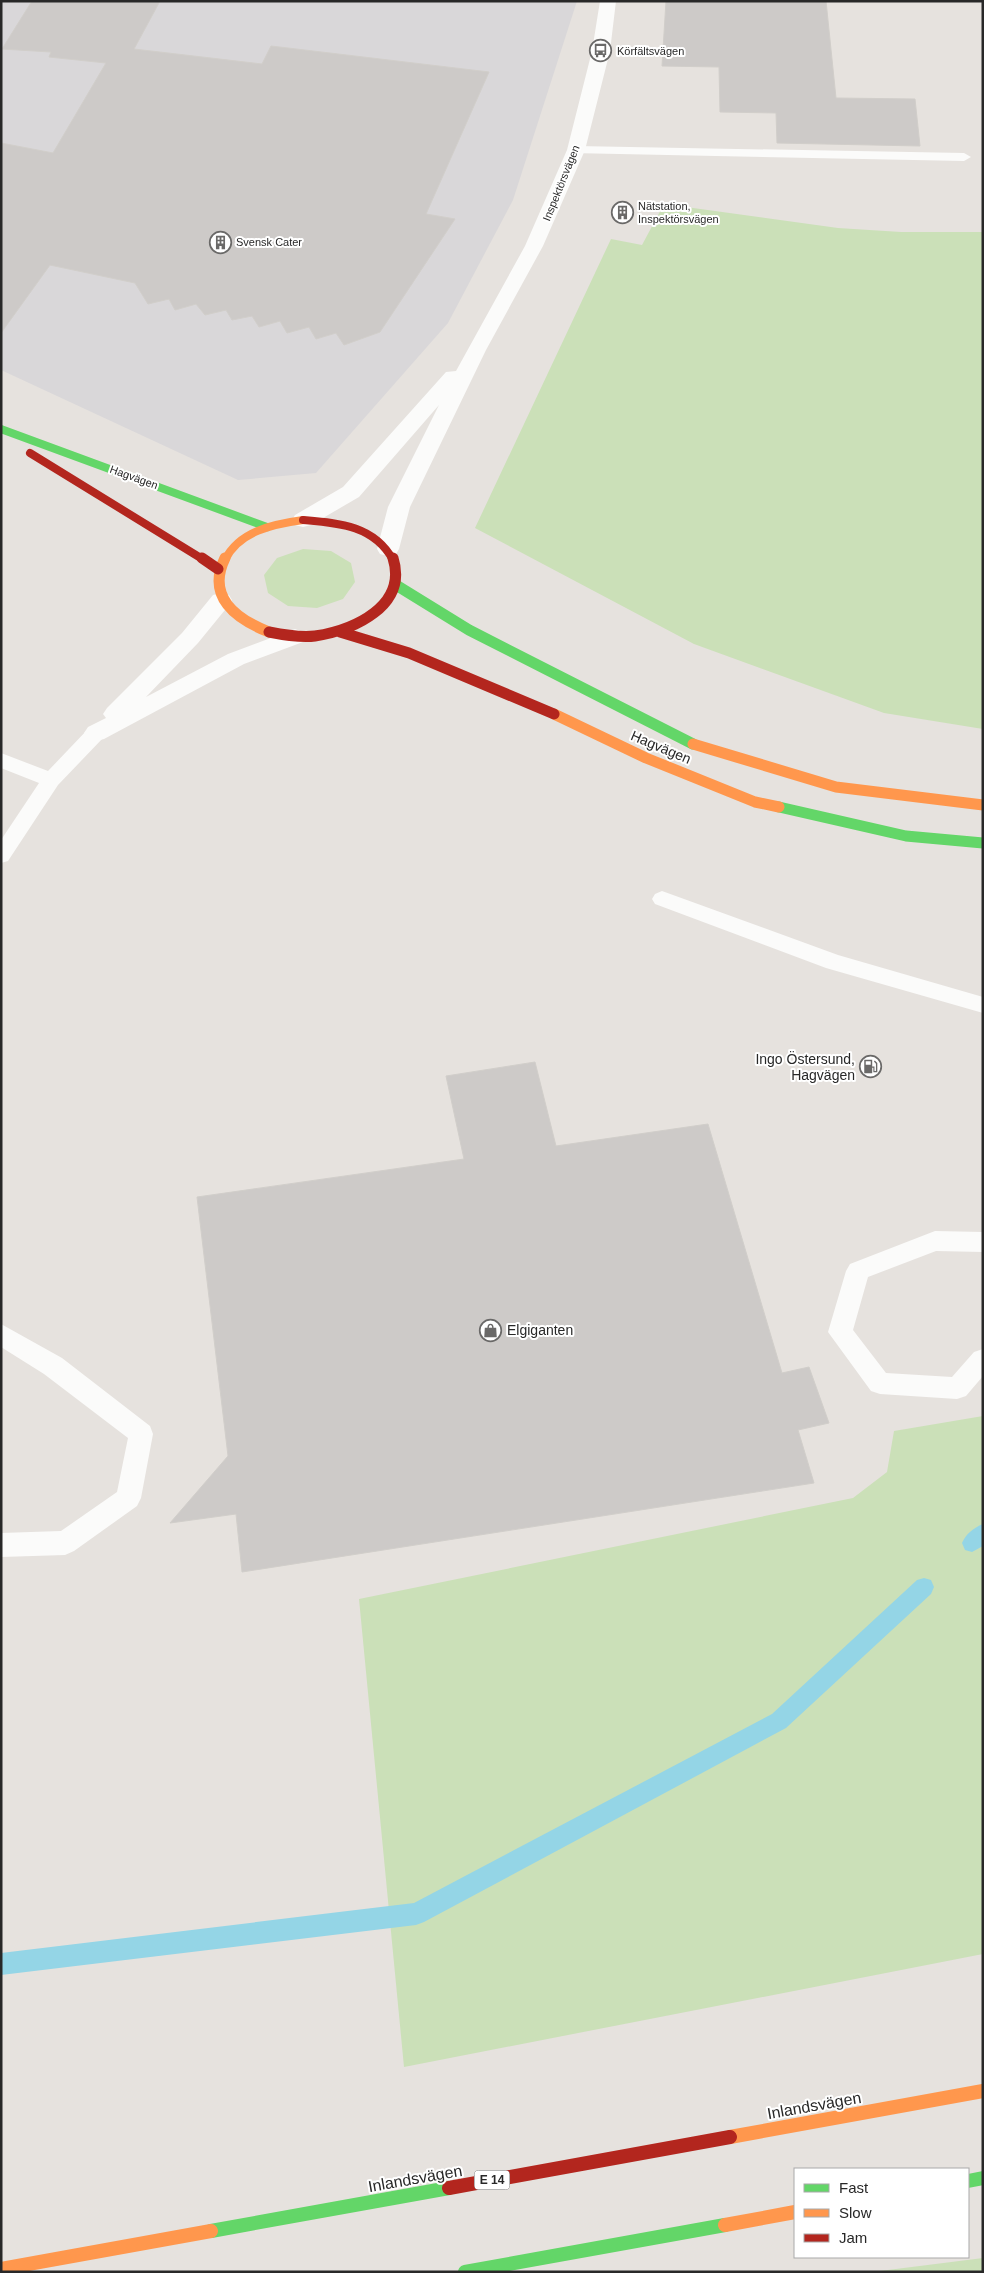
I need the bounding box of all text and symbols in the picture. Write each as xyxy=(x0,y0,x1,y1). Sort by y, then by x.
bus stop icon: Körfältsvägen xyxy=(589,39,613,63)
place label: Körfältsvägen xyxy=(617,45,684,57)
street label: Inspektörsvägen xyxy=(540,143,582,223)
building icon: Nätstation, Inspektörsvägen xyxy=(610,200,634,224)
place label: Nätstation, Inspektörsvägen xyxy=(638,200,719,225)
building icon: Svensk Cater xyxy=(208,230,232,254)
place label: Svensk Cater xyxy=(236,236,302,248)
street label: Hagvägen xyxy=(108,463,160,491)
street label: Hagvägen xyxy=(628,727,694,767)
place label: Ingo Östersund, Hagvägen xyxy=(755,1050,855,1083)
fuel station icon: Ingo Östersund, Hagvägen xyxy=(859,1055,883,1079)
shop icon: Elgiganten xyxy=(479,1318,503,1342)
place label: Elgiganten xyxy=(507,1322,573,1338)
street label: Inlandsvägen xyxy=(766,2089,862,2122)
street label: Inlandsvägen xyxy=(367,2162,463,2195)
legend xyxy=(794,2168,969,2258)
road number: E 14 xyxy=(474,2170,510,2190)
text: Fast xyxy=(839,2179,869,2196)
text: Slow xyxy=(839,2204,872,2221)
text: Jam xyxy=(839,2229,867,2246)

